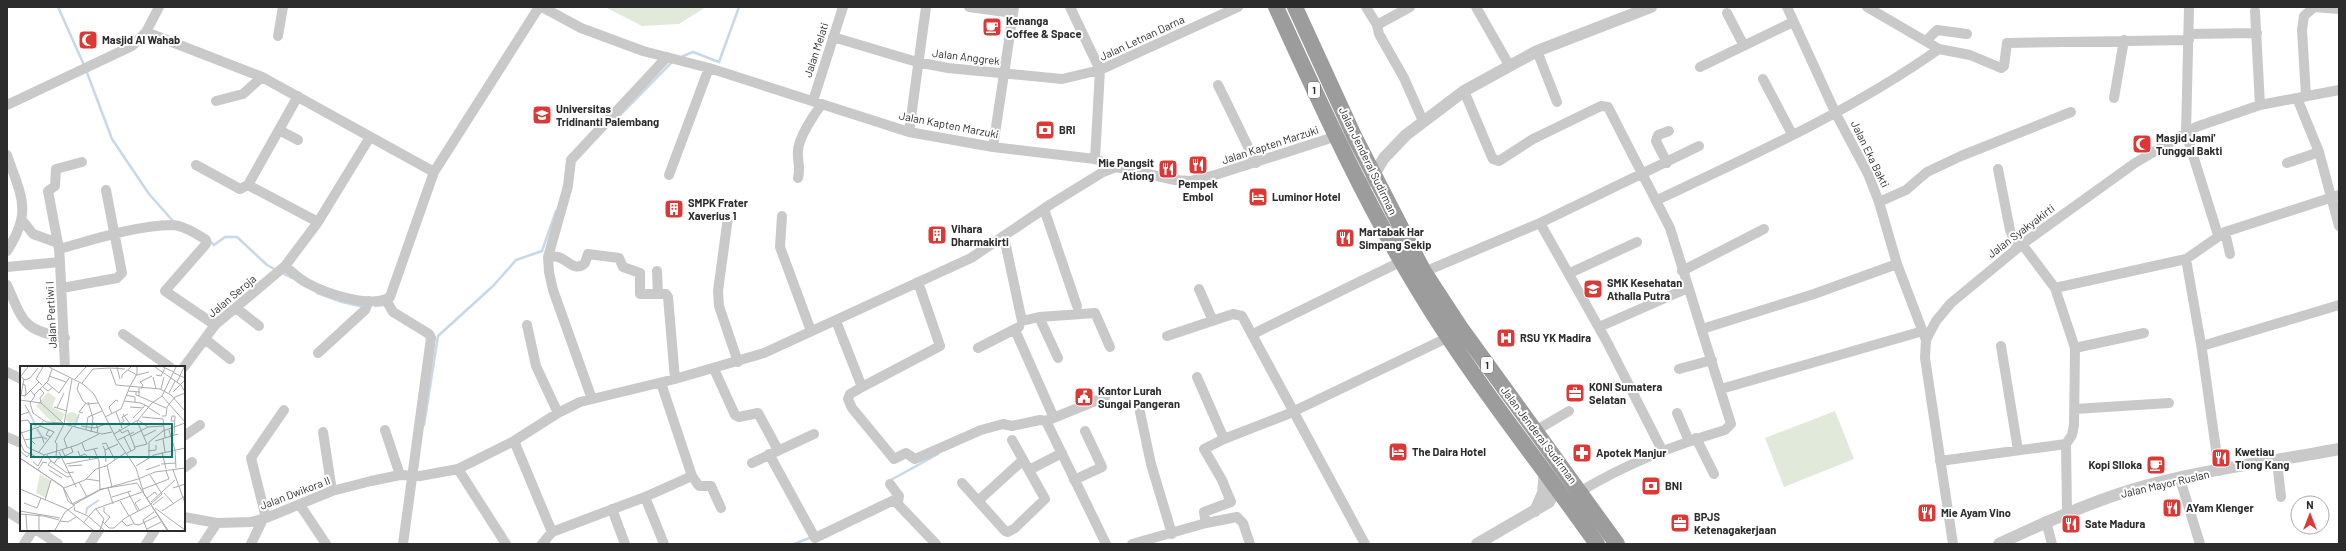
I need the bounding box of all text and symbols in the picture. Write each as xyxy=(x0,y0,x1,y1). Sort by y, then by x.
street label: Jalan Letnan Darna xyxy=(1097,12,1186,63)
place label: Kenanga Coffee & Space xyxy=(1006,14,1081,40)
cafe icon: Kenanga Coffee & Space xyxy=(981,16,1003,38)
street label: Jalan Melati xyxy=(801,21,831,79)
mosque icon: Masjid Al Wahab xyxy=(77,29,99,51)
place label: Masjid Al Wahab xyxy=(102,33,180,46)
street label: Jalan Anggrek xyxy=(932,46,1001,67)
road number: 1 xyxy=(1308,82,1320,98)
place label: Universitas Tridinanti Palembang xyxy=(556,102,659,128)
school or university icon: Universitas Tridinanti Palembang xyxy=(531,104,553,126)
street label: Jalan Jenderal Sudirman xyxy=(1337,105,1400,217)
street label: Jalan Kapten Marzuki xyxy=(898,108,1000,141)
street label: Jalan Eka Bakti xyxy=(1849,118,1892,190)
bank icon: BRI xyxy=(1034,119,1056,141)
place label: BRI xyxy=(1059,123,1076,136)
street label: Jalan Kapten Marzuki xyxy=(1220,123,1320,166)
place label: Masjid Jami' Tunggal Bakti xyxy=(2156,131,2222,157)
mosque icon: Masjid Jami' Tunggal Bakti xyxy=(2131,133,2153,155)
restaurant icon: Pempek Embol xyxy=(1187,154,1209,176)
place label: Mie Pangsit Ationg xyxy=(1098,156,1154,182)
restaurant icon: Mie Pangsit Ationg xyxy=(1157,158,1179,180)
place label: Pempek Embol xyxy=(1178,177,1218,203)
hotel icon: Luminor Hotel xyxy=(1247,186,1269,208)
place label: Luminor Hotel xyxy=(1272,190,1341,203)
place label: SMPK Frater Xaverius 1 xyxy=(688,196,749,222)
building icon: SMPK Frater Xaverius 1 xyxy=(663,198,685,220)
street label: Jalan Syakyakirti xyxy=(1985,201,2057,260)
place label: Vihara Dharmakirti xyxy=(951,222,1009,248)
building icon: Vihara Dharmakirti xyxy=(926,224,948,246)
place label: Martabak Har Simpang Sekip xyxy=(1359,225,1431,251)
restaurant icon: Martabak Har Simpang Sekip xyxy=(1334,227,1356,249)
street label: Jalan Seroja xyxy=(205,272,258,319)
place label: SMK Kesehatan Athalla Putra xyxy=(1607,276,1682,302)
school or university icon: SMK Kesehatan Athalla Putra xyxy=(1582,278,1604,300)
street label: Jalan Pertiwi I xyxy=(42,281,59,349)
hospital icon: RSU YK Madira xyxy=(1495,327,1517,349)
place label: RSU YK Madira xyxy=(1520,331,1591,344)
road number: 1 xyxy=(1481,357,1493,373)
inset map xyxy=(20,366,185,531)
place label: KONI Sumatera Selatan xyxy=(1589,380,1662,406)
office icon: KONI Sumatera Selatan xyxy=(1564,382,1586,404)
place label: Kantor Lurah Sungai Pangeran xyxy=(1098,384,1180,410)
street label: Jalan Jenderal Sudirman xyxy=(1499,384,1580,486)
public building icon: Kantor Lurah Sungai Pangeran xyxy=(1073,386,1095,408)
hotel icon: The Daira Hotel xyxy=(1387,441,1409,463)
pharmacy icon: Apotek Manjur xyxy=(1571,442,1593,464)
place label: The Daira Hotel xyxy=(1412,445,1486,458)
place label: Kwetiau Tiong Kang xyxy=(2235,445,2289,471)
place label: Apotek Manjur xyxy=(1596,446,1667,459)
restaurant icon: Kwetiau Tiong Kang xyxy=(2210,447,2232,469)
cafe icon: Kopi SIloka xyxy=(2145,454,2167,476)
place label: Kopi SIloka xyxy=(2088,458,2142,471)
street label: Jalan Mayor Ruslan xyxy=(2119,467,2211,500)
street label: Jalan Dwikora II xyxy=(258,473,332,512)
bank icon: BNI xyxy=(1640,475,1662,497)
place label: BNI xyxy=(1665,479,1682,492)
north arrow xyxy=(2290,495,2330,535)
restaurant icon: AYam Klenger xyxy=(2161,497,2183,519)
text: N xyxy=(2306,498,2314,511)
place label: AYam Klenger xyxy=(2186,501,2254,514)
restaurant icon: Mie Ayam Vino xyxy=(1916,502,1938,524)
place label: Mie Ayam Vino xyxy=(1941,506,2011,519)
place label: BPJS Ketenagakerjaan xyxy=(1694,510,1776,536)
office icon: BPJS Ketenagakerjaan xyxy=(1669,512,1691,534)
restaurant icon: Sate Madura xyxy=(2060,513,2082,535)
place label: Sate Madura xyxy=(2085,517,2146,530)

